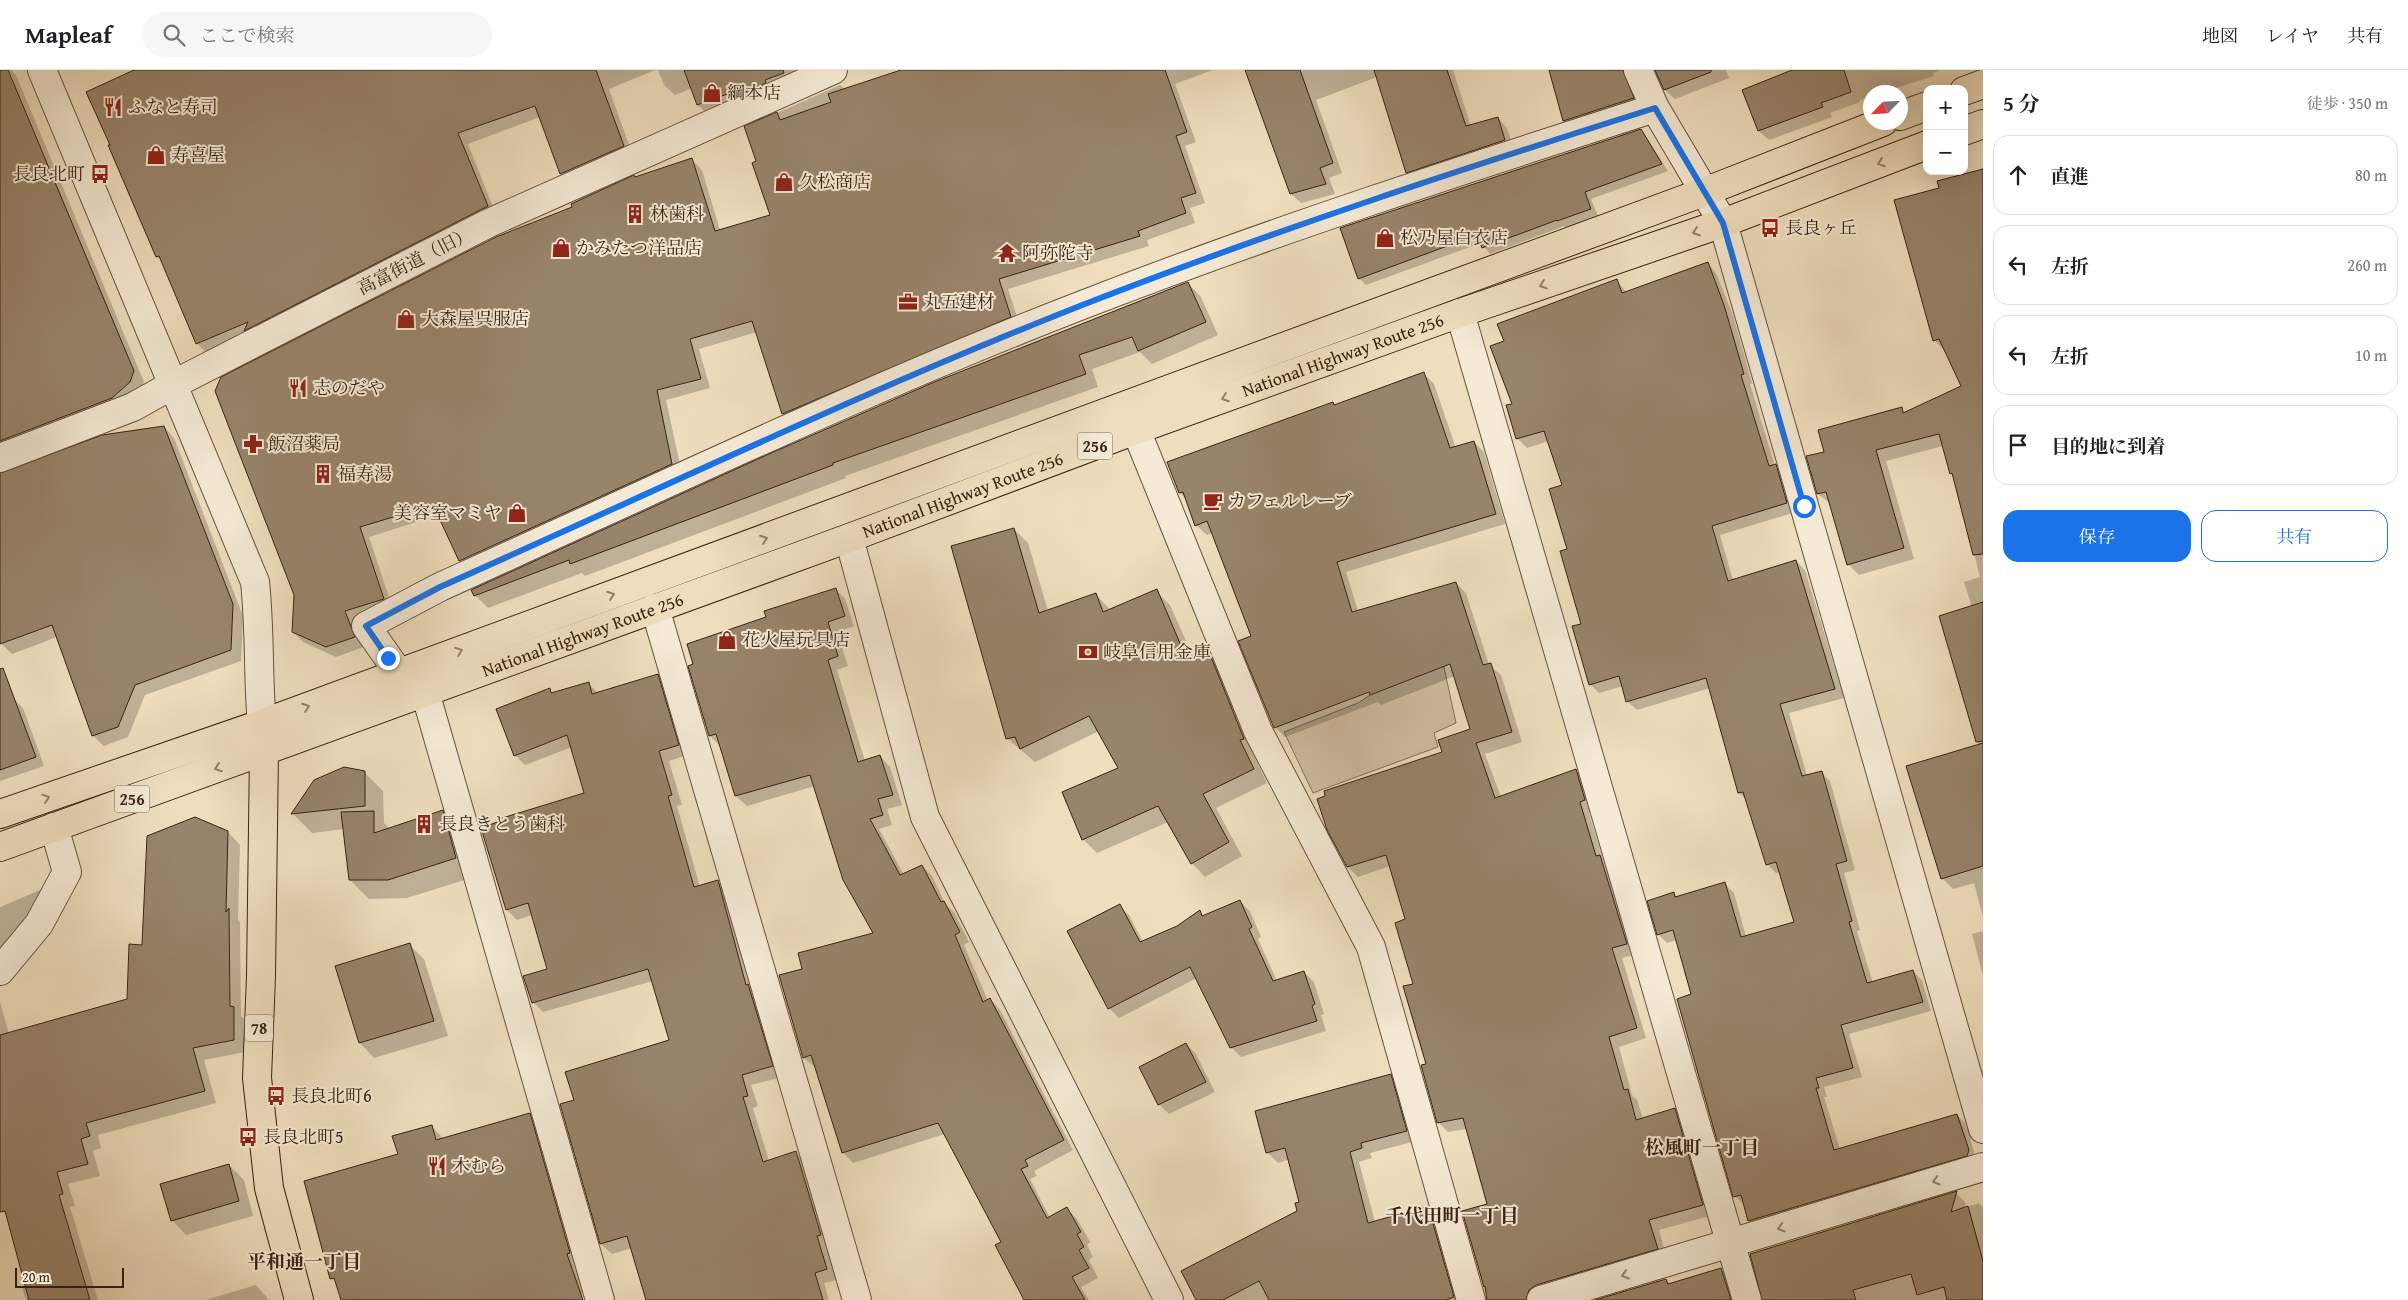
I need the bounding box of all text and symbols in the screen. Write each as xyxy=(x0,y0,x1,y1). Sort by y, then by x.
search box xyxy=(142,12,492,57)
text: Mapleaf xyxy=(25,17,112,52)
icon: search xyxy=(160,21,188,49)
text: ここで検索 xyxy=(200,21,295,49)
text: 地図 xyxy=(2202,22,2238,49)
text: レイヤ xyxy=(2266,22,2319,49)
text: 共有 xyxy=(2347,22,2383,49)
place label: 綱本店 xyxy=(727,79,781,106)
shop icon: 綱本店 xyxy=(701,82,723,104)
north arrow xyxy=(1863,85,1908,130)
map controls xyxy=(1923,85,1968,175)
button: + xyxy=(1923,85,1968,130)
text: 5 分 xyxy=(2003,88,2040,119)
text: 徒歩 · 350 m xyxy=(2307,91,2388,115)
place label: ふなと寿司 xyxy=(128,93,218,120)
restaurant icon: ふなと寿司 xyxy=(102,96,124,118)
button: − xyxy=(1923,130,1968,175)
place label: 寿喜屋 xyxy=(171,141,225,168)
shop icon: 寿喜屋 xyxy=(145,144,167,166)
one-way arrow xyxy=(1877,157,1886,167)
place label: 長良北町 xyxy=(13,160,85,187)
icon: ahead xyxy=(2004,161,2032,189)
text: 直進 xyxy=(2051,162,2089,190)
bus stop icon: 長良北町 xyxy=(89,163,111,185)
text: 80 m xyxy=(2355,163,2387,187)
place label: 久松商店 xyxy=(799,168,871,195)
shop icon: 久松商店 xyxy=(773,171,795,193)
place label: 林歯科 xyxy=(650,200,704,227)
building icon: 林歯科 xyxy=(624,203,646,225)
place label: 長良ヶ丘 xyxy=(1785,214,1857,241)
bus stop icon: 長良ヶ丘 xyxy=(1759,217,1781,239)
street label: 高富街道（旧） xyxy=(353,220,477,301)
place label: 松乃屋白衣店 xyxy=(1400,224,1508,251)
shop icon: 松乃屋白衣店 xyxy=(1374,227,1396,249)
one-way arrow xyxy=(1693,227,1701,237)
place label: かみたつ洋品店 xyxy=(576,234,702,261)
shop icon: かみたつ洋品店 xyxy=(550,237,572,259)
place label: 阿弥陀寺 xyxy=(1022,239,1094,266)
temple icon: 阿弥陀寺 xyxy=(996,242,1018,264)
icon: left xyxy=(2004,251,2032,279)
text: 左折 xyxy=(2051,252,2089,280)
text: 260 m xyxy=(2347,253,2387,277)
one-way arrow xyxy=(1539,279,1547,289)
place label: 丸五建材 xyxy=(923,288,995,315)
office icon: 丸五建材 xyxy=(897,291,919,313)
place label: 大森屋呉服店 xyxy=(421,305,529,332)
street label: National Highway Route 256 xyxy=(1238,306,1447,404)
shop icon: 大森屋呉服店 xyxy=(395,308,417,330)
icon: left xyxy=(2004,341,2032,369)
text: 左折 xyxy=(2051,342,2089,370)
text: 10 m xyxy=(2355,343,2387,367)
place label: 志のだや xyxy=(313,374,385,401)
restaurant icon: 志のだや xyxy=(287,377,309,399)
one-way arrow xyxy=(1221,392,1229,402)
place label: 飯沼薬局 xyxy=(268,430,340,457)
icon: arrive xyxy=(2004,431,2032,459)
road number: 256 xyxy=(1078,432,1112,460)
text: 目的地に到着 xyxy=(2051,432,2165,460)
pharmacy icon: 飯沼薬局 xyxy=(242,433,264,455)
street label: National Highway Route 256 xyxy=(858,445,1067,545)
place label: 福寿湯 xyxy=(338,460,392,487)
building icon: 福寿湯 xyxy=(312,463,334,485)
place label: カフェルレーブ xyxy=(1228,487,1352,514)
cafe icon: カフェルレーブ xyxy=(1202,490,1224,512)
route start xyxy=(1793,495,1816,518)
place label: 美容室マミヤ xyxy=(394,499,502,526)
shop icon: 美容室マミヤ xyxy=(506,502,528,524)
button: 保存 xyxy=(2003,510,2191,562)
button: 共有 xyxy=(2201,510,2388,562)
one-way arrow xyxy=(759,535,768,545)
street label: National Highway Route 256 xyxy=(478,585,687,684)
one-way arrow xyxy=(606,591,615,601)
place label: 花火屋玩具店 xyxy=(742,626,850,653)
shop icon: 花火屋玩具店 xyxy=(716,629,738,651)
place label: 岐阜信用金庫 xyxy=(1103,638,1211,665)
bank icon: 岐阜信用金庫 xyxy=(1077,641,1099,663)
route end xyxy=(377,647,400,670)
one-way arrow xyxy=(454,647,463,657)
one-way arrow xyxy=(302,703,310,713)
one-way arrow xyxy=(215,762,223,772)
road number: 256 xyxy=(114,786,150,812)
one-way arrow xyxy=(41,794,50,804)
place label: 長良きとう歯科 xyxy=(439,810,565,837)
building icon: 長良きとう歯科 xyxy=(413,813,435,835)
road number: 78 xyxy=(245,1014,273,1041)
place label: 長良北町6 xyxy=(291,1082,372,1109)
bus stop icon: 長良北町6 xyxy=(265,1085,287,1107)
place label: 長良北町5 xyxy=(263,1123,344,1150)
bus stop icon: 長良北町5 xyxy=(237,1126,259,1148)
district label: 松風町一丁目 xyxy=(1645,1133,1759,1161)
place label: 木むら xyxy=(452,1152,506,1179)
restaurant icon: 木むら xyxy=(426,1155,448,1177)
one-way arrow xyxy=(1933,1175,1941,1185)
district label: 千代田町一丁目 xyxy=(1385,1201,1519,1229)
one-way arrow xyxy=(1777,1223,1786,1233)
district label: 平和通一丁目 xyxy=(247,1247,361,1275)
scale bar xyxy=(15,1265,124,1288)
text: 20 m xyxy=(22,1267,50,1287)
one-way arrow xyxy=(1621,1269,1630,1280)

